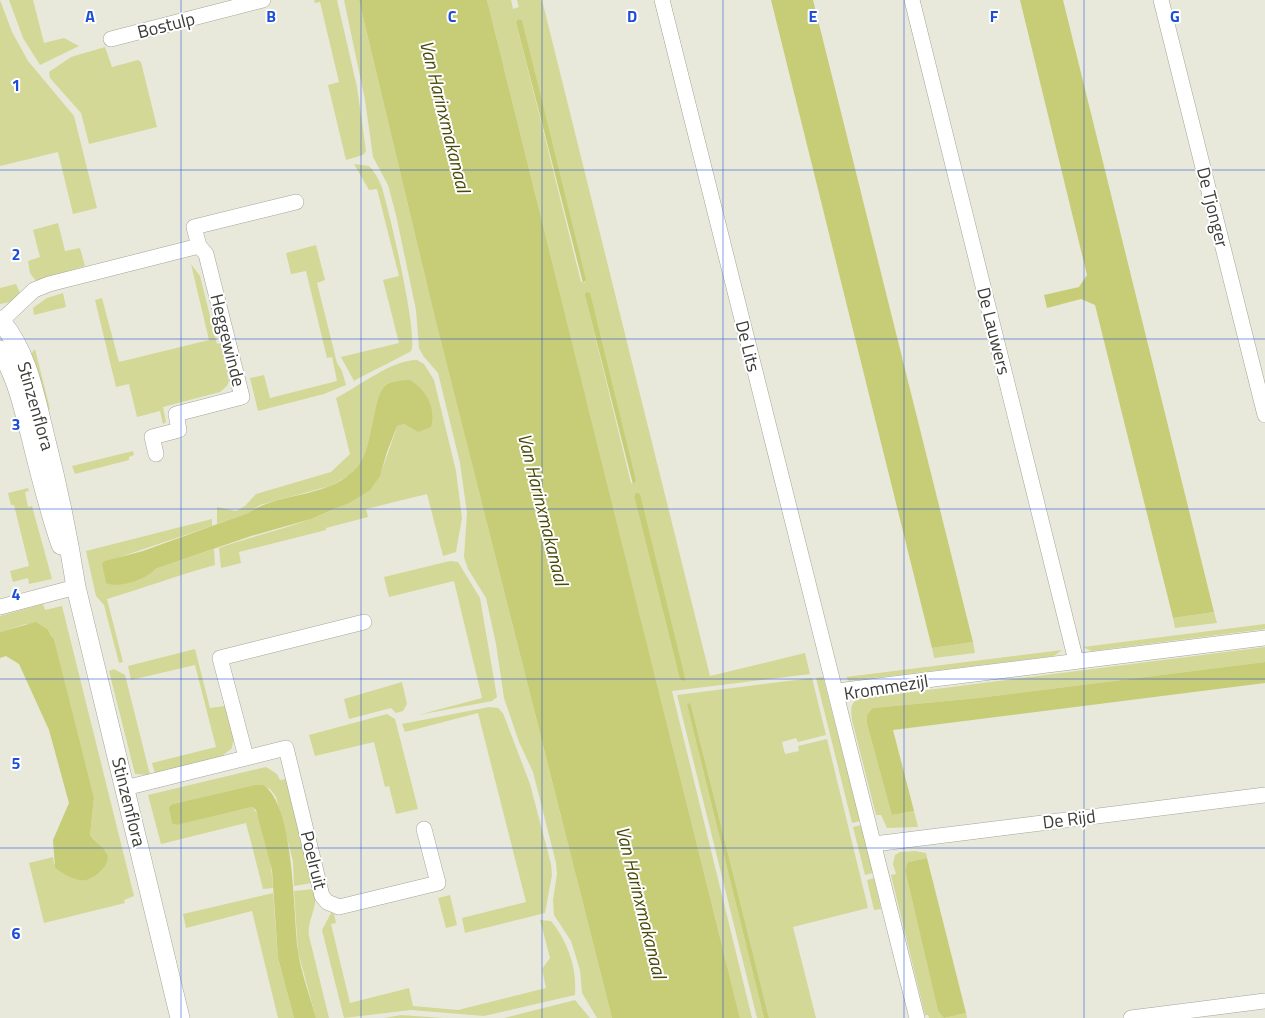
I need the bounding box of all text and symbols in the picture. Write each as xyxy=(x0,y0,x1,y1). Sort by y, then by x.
text: A xyxy=(85,4,95,28)
text: B xyxy=(266,4,276,28)
text: C xyxy=(448,4,457,28)
text: D xyxy=(627,4,637,28)
text: E xyxy=(809,4,818,28)
text: F xyxy=(990,4,999,28)
text: G xyxy=(1170,4,1180,28)
street label: Bostulp xyxy=(134,5,198,45)
water label: Van Harinxmakanaal xyxy=(413,37,479,197)
text: 1 xyxy=(12,73,20,97)
street label: De Tjonger xyxy=(1190,164,1236,250)
text: 2 xyxy=(12,242,20,266)
street label: De Lauwers xyxy=(970,284,1018,378)
street label: Heggewinde xyxy=(203,291,253,389)
street label: De Lits xyxy=(729,318,767,374)
street label: Stinzenflora xyxy=(10,358,62,454)
text: 3 xyxy=(12,412,20,436)
water label: Van Harinxmakanaal xyxy=(511,430,577,590)
text: 4 xyxy=(12,582,21,606)
street label: Krommezijl xyxy=(842,667,930,707)
text: 5 xyxy=(12,751,21,775)
street label: Stinzenflora xyxy=(105,754,153,850)
street label: De Rijd xyxy=(1041,802,1097,836)
water label: Van Harinxmakanaal xyxy=(609,823,675,983)
street label: Poelruit xyxy=(294,828,334,893)
text: 6 xyxy=(12,921,21,945)

